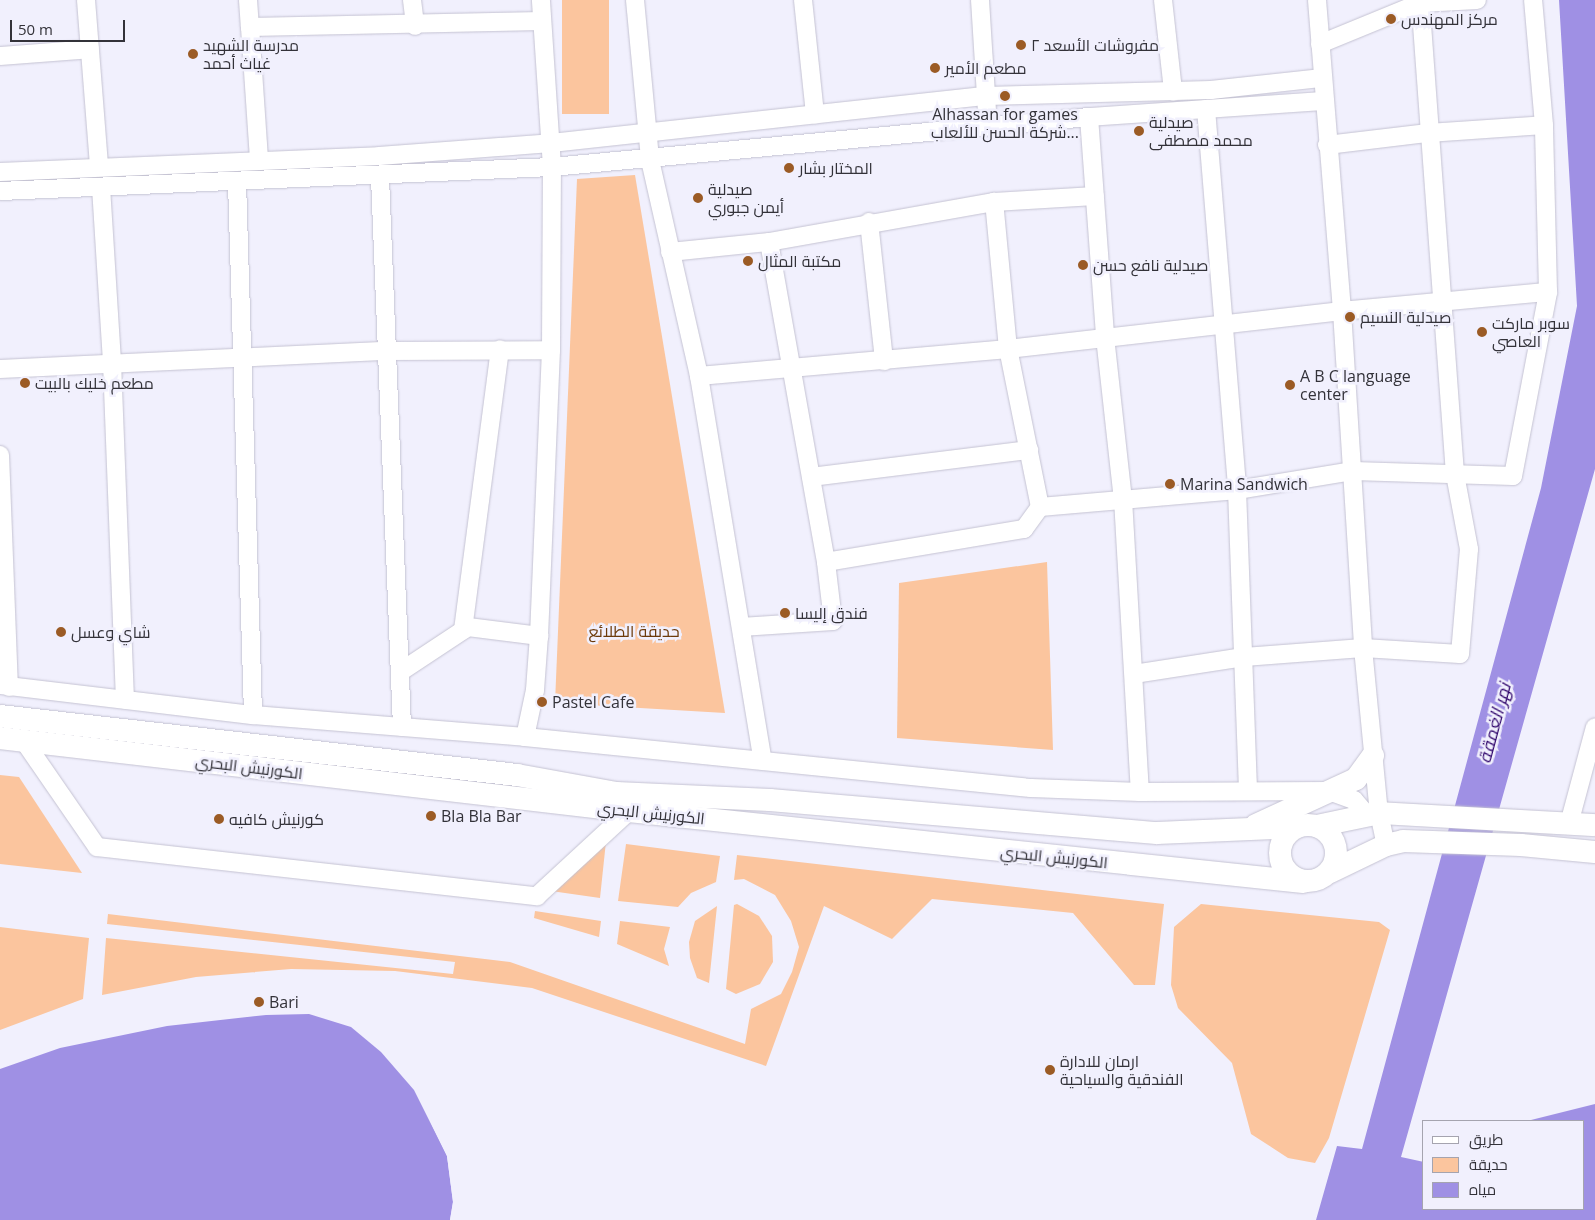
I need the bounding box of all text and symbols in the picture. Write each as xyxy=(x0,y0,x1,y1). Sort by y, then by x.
place label: مركز المهندس xyxy=(1401,9,1498,29)
scale bar xyxy=(12,10,128,42)
marker: مركز المهندس xyxy=(1385,13,1397,25)
text: 50 m xyxy=(18,19,53,39)
place label: مدرسة الشهيد غياث أحمد xyxy=(203,35,299,73)
place label: مفروشات الأسعد ٢ xyxy=(1031,35,1159,55)
marker: مفروشات الأسعد ٢ xyxy=(1015,39,1027,51)
marker: مدرسة الشهيد غياث أحمد xyxy=(187,48,199,60)
place label: مطعم الأمير xyxy=(945,58,1027,78)
marker: مطعم الأمير xyxy=(929,62,941,74)
marker: Alhassan for games شركة الحسن للألعاب... xyxy=(999,90,1011,102)
place label: Alhassan for games شركة الحسن للألعاب... xyxy=(931,104,1079,142)
place label: صيدلية محمد مصطفى xyxy=(1149,112,1253,150)
marker: صيدلية محمد مصطفى xyxy=(1133,125,1145,137)
place label: المختار بشار xyxy=(799,158,873,178)
marker: المختار بشار xyxy=(783,162,795,174)
place label: صيدلية أيمن جبوري xyxy=(708,179,784,217)
marker: صيدلية أيمن جبوري xyxy=(692,192,704,204)
place label: مكتبة المثال xyxy=(758,251,841,271)
marker: مكتبة المثال xyxy=(742,255,754,267)
place label: صيدلية نافع حسن xyxy=(1093,255,1208,275)
marker: صيدلية نافع حسن xyxy=(1077,259,1089,271)
place label: صيدلية النسيم xyxy=(1360,307,1451,327)
marker: صيدلية النسيم xyxy=(1344,311,1356,323)
place label: سوبر ماركت العاصي xyxy=(1492,313,1570,351)
marker: سوبر ماركت العاصي xyxy=(1476,326,1488,338)
place label: A B C language center xyxy=(1300,366,1411,404)
place label: مطعم خليك بالبيت xyxy=(35,373,154,393)
marker: مطعم خليك بالبيت xyxy=(19,377,31,389)
marker: A B C language center xyxy=(1284,379,1296,391)
place label: Marina Sandwich xyxy=(1180,474,1308,494)
marker: Marina Sandwich xyxy=(1164,478,1176,490)
place label: فندق إليسا xyxy=(795,603,868,623)
marker: فندق إليسا xyxy=(779,607,791,619)
park label: حديقة الطلائع xyxy=(588,621,680,641)
place label: شاي وعسل xyxy=(71,622,151,642)
marker: شاي وعسل xyxy=(55,626,67,638)
water label: نهر الغمقة xyxy=(1473,681,1515,765)
place label: Pastel Cafe xyxy=(552,692,634,712)
marker: Pastel Cafe xyxy=(536,696,548,708)
street label: الكورنيش البحري xyxy=(194,751,304,783)
street label: الكورنيش البحري xyxy=(596,798,706,828)
place label: Bla Bla Bar xyxy=(441,806,522,826)
place label: كورنيش كافيه xyxy=(229,809,324,829)
marker: Bla Bla Bar xyxy=(425,810,437,822)
marker: كورنيش كافيه xyxy=(213,813,225,825)
street label: الكورنيش البحري xyxy=(999,842,1109,872)
place label: Bari xyxy=(269,992,299,1012)
marker: Bari xyxy=(253,996,265,1008)
place label: ارمان للادارة الفندقية والسياحية xyxy=(1060,1051,1183,1089)
marker: ارمان للادارة الفندقية والسياحية xyxy=(1044,1064,1056,1076)
legend xyxy=(1422,1120,1585,1210)
text: طريق xyxy=(1469,1129,1503,1149)
text: حديقة xyxy=(1469,1154,1508,1174)
text: مياه xyxy=(1469,1179,1496,1199)

